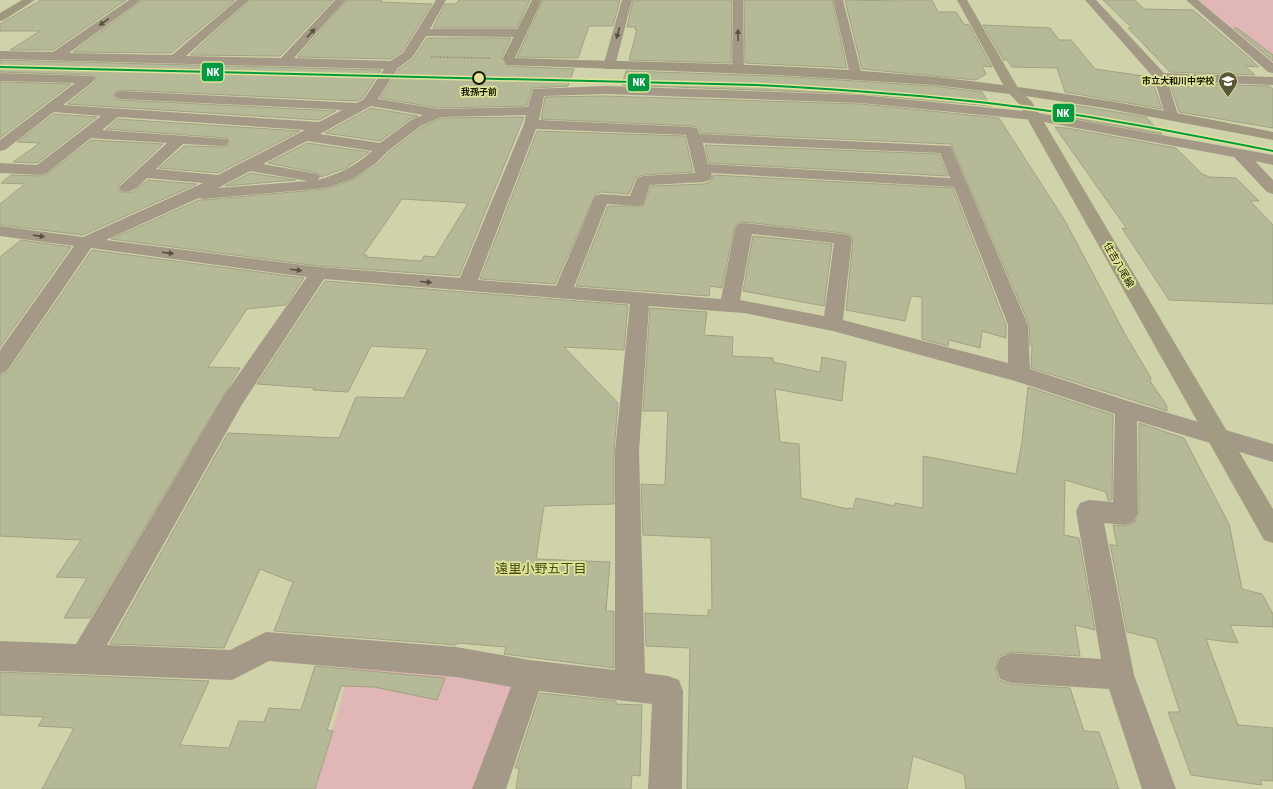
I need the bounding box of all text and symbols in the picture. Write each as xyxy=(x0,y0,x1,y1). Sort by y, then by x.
one-way arrow xyxy=(98,18,109,27)
one-way arrow xyxy=(615,27,621,39)
one-way arrow xyxy=(306,28,316,38)
one-way arrow xyxy=(735,28,741,41)
line badge: NK xyxy=(201,62,224,82)
text: NK xyxy=(207,66,220,79)
school or university icon: 市立大和川中学校 xyxy=(1217,70,1239,98)
marker: 我孫子前 xyxy=(472,71,486,85)
line badge: NK xyxy=(627,73,650,92)
text: NK xyxy=(633,76,646,89)
place label: 市立大和川中学校 xyxy=(1142,76,1215,86)
place label: 我孫子前 xyxy=(461,87,497,97)
line badge: NK xyxy=(1052,103,1075,123)
text: NK xyxy=(1057,107,1070,120)
one-way arrow xyxy=(33,233,45,239)
street label: 住吉八尾線 xyxy=(1102,241,1136,289)
one-way arrow xyxy=(161,250,174,256)
one-way arrow xyxy=(290,267,302,273)
one-way arrow xyxy=(420,278,432,285)
district label: 遠里小野五丁目 xyxy=(495,561,587,576)

